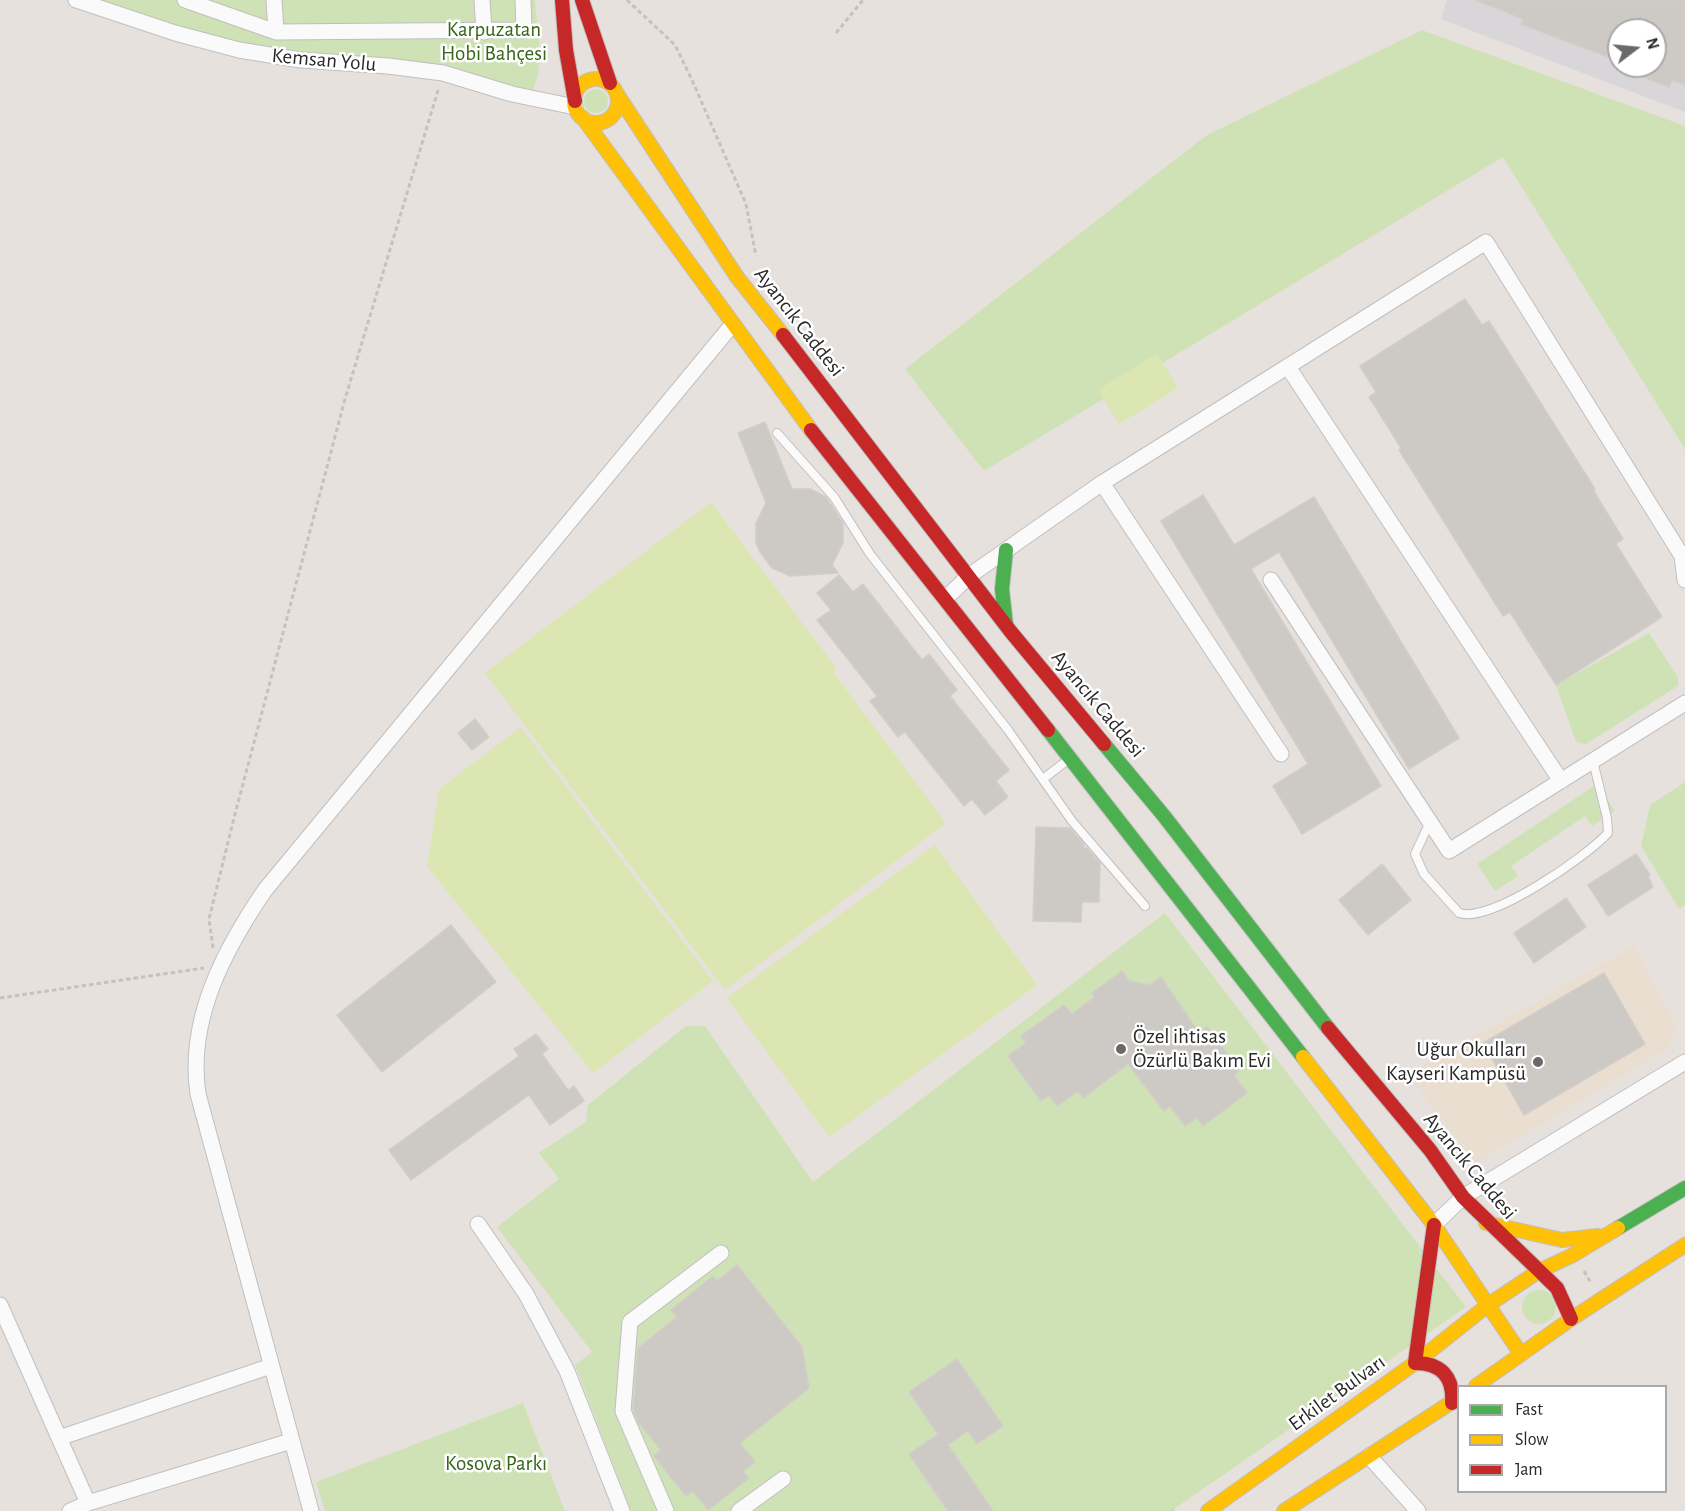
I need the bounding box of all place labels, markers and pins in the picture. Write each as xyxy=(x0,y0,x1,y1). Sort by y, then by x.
place label: Özel ihtisas Özürlü Bakım Evi xyxy=(1133,1024,1271,1074)
place label: Uğur Okulları Kayseri Kampüsü xyxy=(1386,1037,1526,1087)
marker: Özel ihtisas Özürlü Bakım Evi xyxy=(1114,1042,1128,1056)
marker: Uğur Okulları Kayseri Kampüsü xyxy=(1531,1055,1545,1069)

